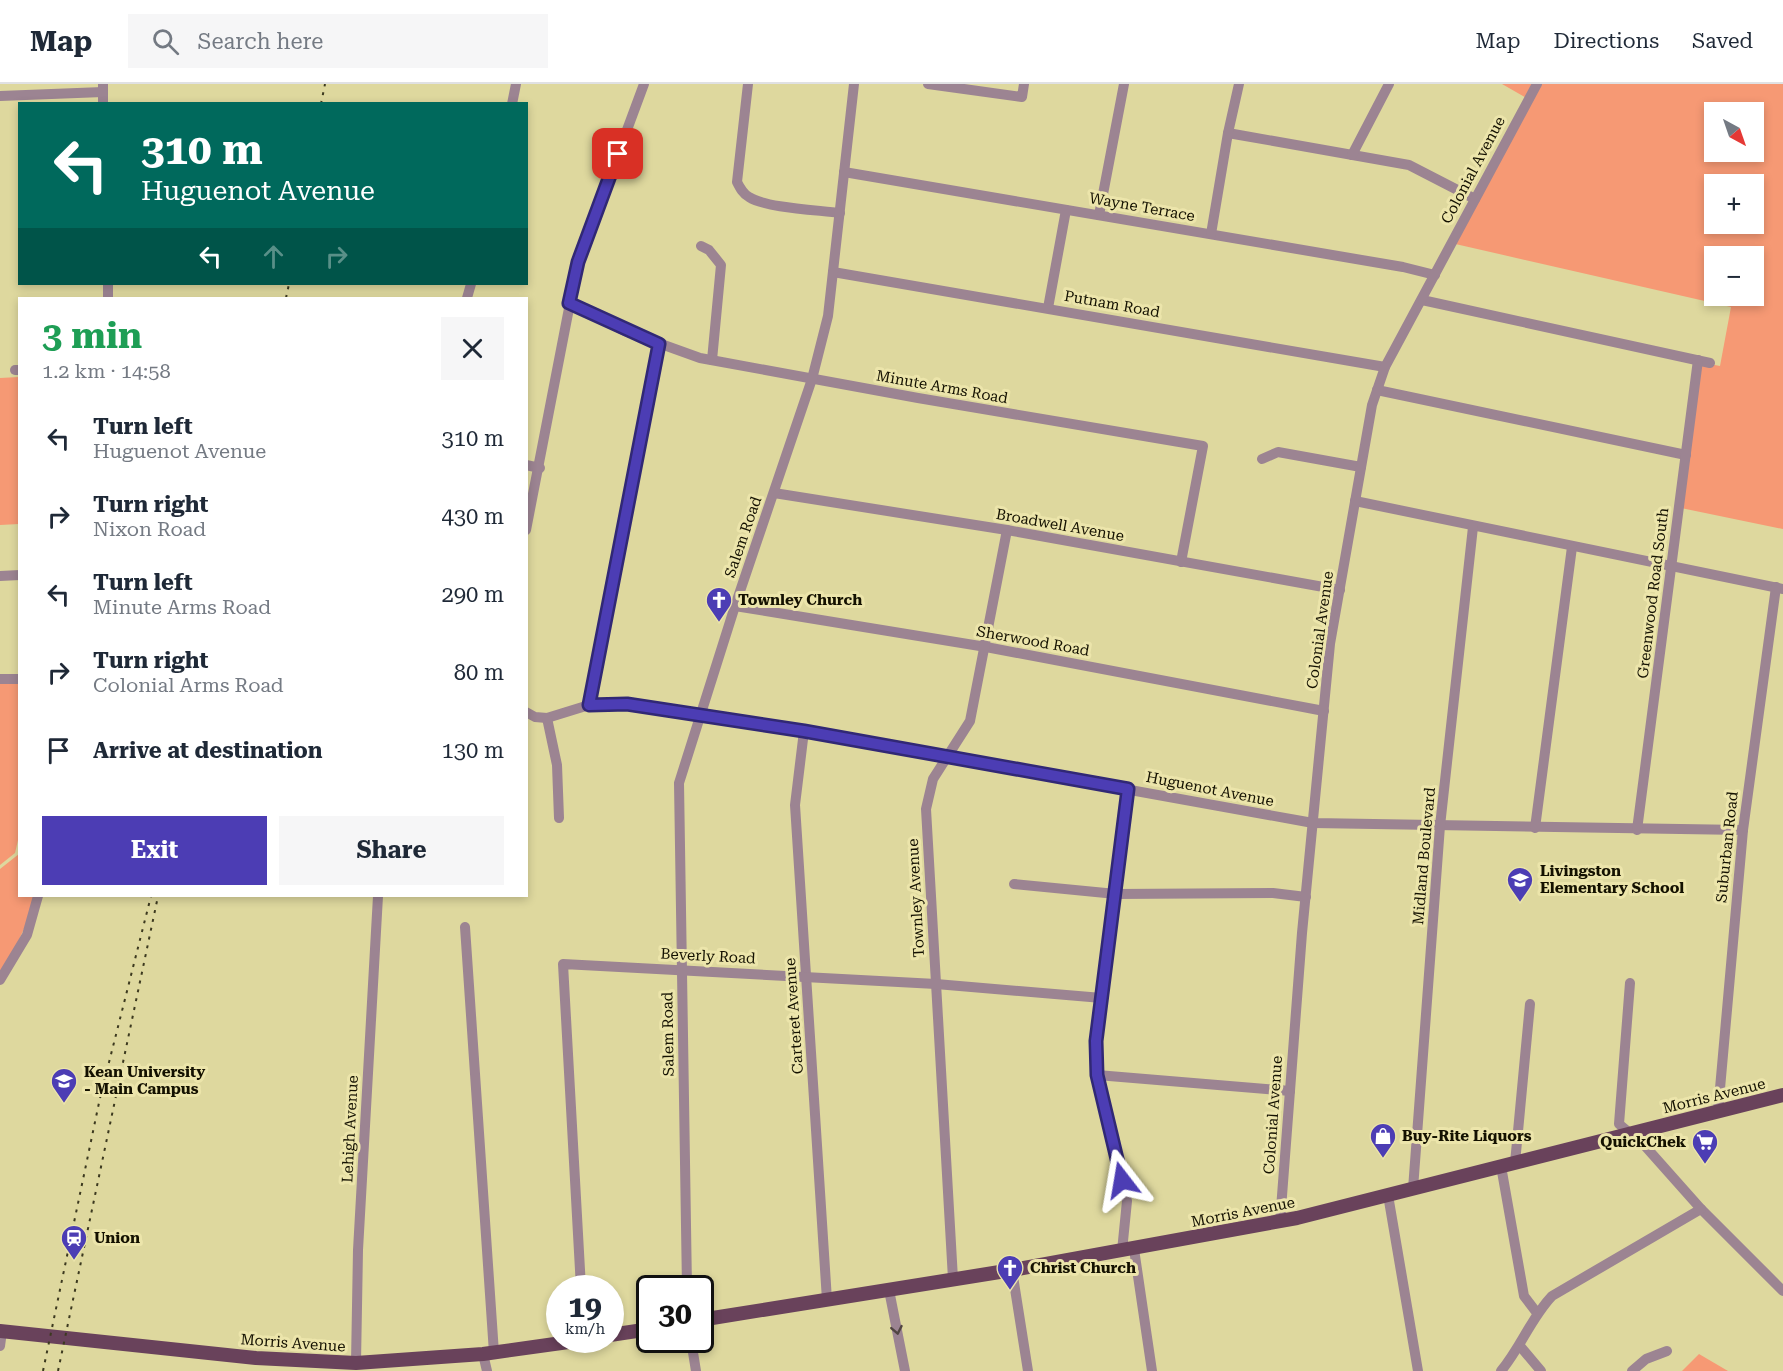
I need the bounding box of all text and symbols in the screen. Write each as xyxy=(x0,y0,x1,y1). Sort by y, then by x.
search box xyxy=(128,14,548,68)
text: Map xyxy=(30,25,92,58)
icon: search xyxy=(149,25,182,58)
text: Search here xyxy=(197,29,323,54)
text: Map xyxy=(1476,29,1520,53)
text: Directions xyxy=(1553,29,1659,53)
text: Saved xyxy=(1692,29,1753,53)
north arrow xyxy=(1704,102,1764,162)
map controls xyxy=(1704,102,1764,306)
street label: Colonial Avenue xyxy=(1437,113,1509,227)
text: 310 m xyxy=(141,125,263,174)
icon: left xyxy=(42,126,120,204)
pin xyxy=(592,128,643,179)
icon: arrive xyxy=(601,137,634,170)
button: + xyxy=(1704,174,1764,234)
text: Huguenot Avenue xyxy=(141,175,375,207)
street label: Wayne Terrace xyxy=(1088,189,1196,225)
icon: left xyxy=(194,240,227,273)
icon: ahead xyxy=(257,240,290,273)
icon: right xyxy=(320,240,353,273)
button: − xyxy=(1704,246,1764,306)
street label: Putnam Road xyxy=(1063,287,1162,321)
text: 3 min xyxy=(42,315,142,357)
button: close xyxy=(441,317,504,380)
text: 1.2 km · 14:58 xyxy=(42,359,171,383)
street label: Minute Arms Road xyxy=(875,367,1010,408)
text: Turn left xyxy=(93,414,193,439)
icon: left xyxy=(42,422,75,455)
text: 310 m xyxy=(441,426,504,451)
text: Huguenot Avenue xyxy=(93,439,266,463)
text: Turn right xyxy=(93,492,208,517)
street label: Salem Road xyxy=(721,494,765,580)
icon: right xyxy=(42,500,75,533)
text: 430 m xyxy=(441,504,504,529)
street label: Broadwell Avenue xyxy=(995,505,1125,545)
street label: Greenwood Road South xyxy=(1634,506,1672,679)
text: Nixon Road xyxy=(93,517,206,541)
text: Turn left xyxy=(93,570,193,595)
street label: Colonial Avenue xyxy=(1303,570,1337,690)
icon: left xyxy=(42,578,75,611)
text: 290 m xyxy=(441,582,504,607)
church icon: Townley Church xyxy=(704,585,734,623)
place label: Townley Church xyxy=(738,591,862,609)
text: Minute Arms Road xyxy=(93,595,271,619)
street label: Sherwood Road xyxy=(975,622,1091,660)
text: Turn right xyxy=(93,648,208,673)
icon: right xyxy=(42,656,75,689)
text: 80 m xyxy=(454,660,504,685)
text: Colonial Arms Road xyxy=(93,673,284,697)
icon: arrive xyxy=(42,734,75,767)
text: Arrive at destination xyxy=(93,738,322,763)
text: 130 m xyxy=(441,738,504,763)
street label: Huguenot Avenue xyxy=(1144,768,1276,810)
street label: Midland Boulevard xyxy=(1409,786,1439,926)
street label: Suburban Road xyxy=(1712,790,1742,904)
button: Exit xyxy=(42,816,267,885)
button: Share xyxy=(279,816,504,885)
street label: Townley Avenue xyxy=(904,838,928,958)
place label: Livingston Elementary School xyxy=(1540,862,1684,897)
school or university icon: Livingston Elementary School xyxy=(1505,865,1535,903)
street label: Beverly Road xyxy=(660,945,756,967)
street label: Carteret Avenue xyxy=(781,957,807,1075)
street label: Salem Road xyxy=(658,991,678,1077)
street label: Colonial Avenue xyxy=(1260,1055,1286,1175)
place label: Kean University - Main Campus xyxy=(84,1063,205,1098)
school or university icon: Kean University - Main Campus xyxy=(49,1066,79,1104)
street label: Lehigh Avenue xyxy=(338,1075,362,1183)
street label: Morris Avenue xyxy=(1661,1075,1767,1117)
shop icon: Buy-Rite Liquors xyxy=(1368,1121,1398,1159)
place label: Buy-Rite Liquors xyxy=(1402,1127,1532,1145)
supermarket icon: QuickChek xyxy=(1690,1127,1720,1165)
place label: QuickChek xyxy=(1600,1133,1687,1151)
position arrow xyxy=(1090,1148,1154,1212)
street label: Morris Avenue xyxy=(1190,1193,1296,1231)
station icon: Union xyxy=(59,1223,89,1261)
place label: Union xyxy=(94,1229,140,1247)
church icon: Christ Church xyxy=(995,1253,1025,1291)
place label: Christ Church xyxy=(1030,1259,1136,1277)
speed limit sign: 30 xyxy=(636,1275,714,1353)
text: 19 xyxy=(568,1289,602,1324)
text: km/h xyxy=(565,1320,605,1338)
one-way arrow xyxy=(890,1325,903,1335)
street label: Morris Avenue xyxy=(240,1330,346,1356)

